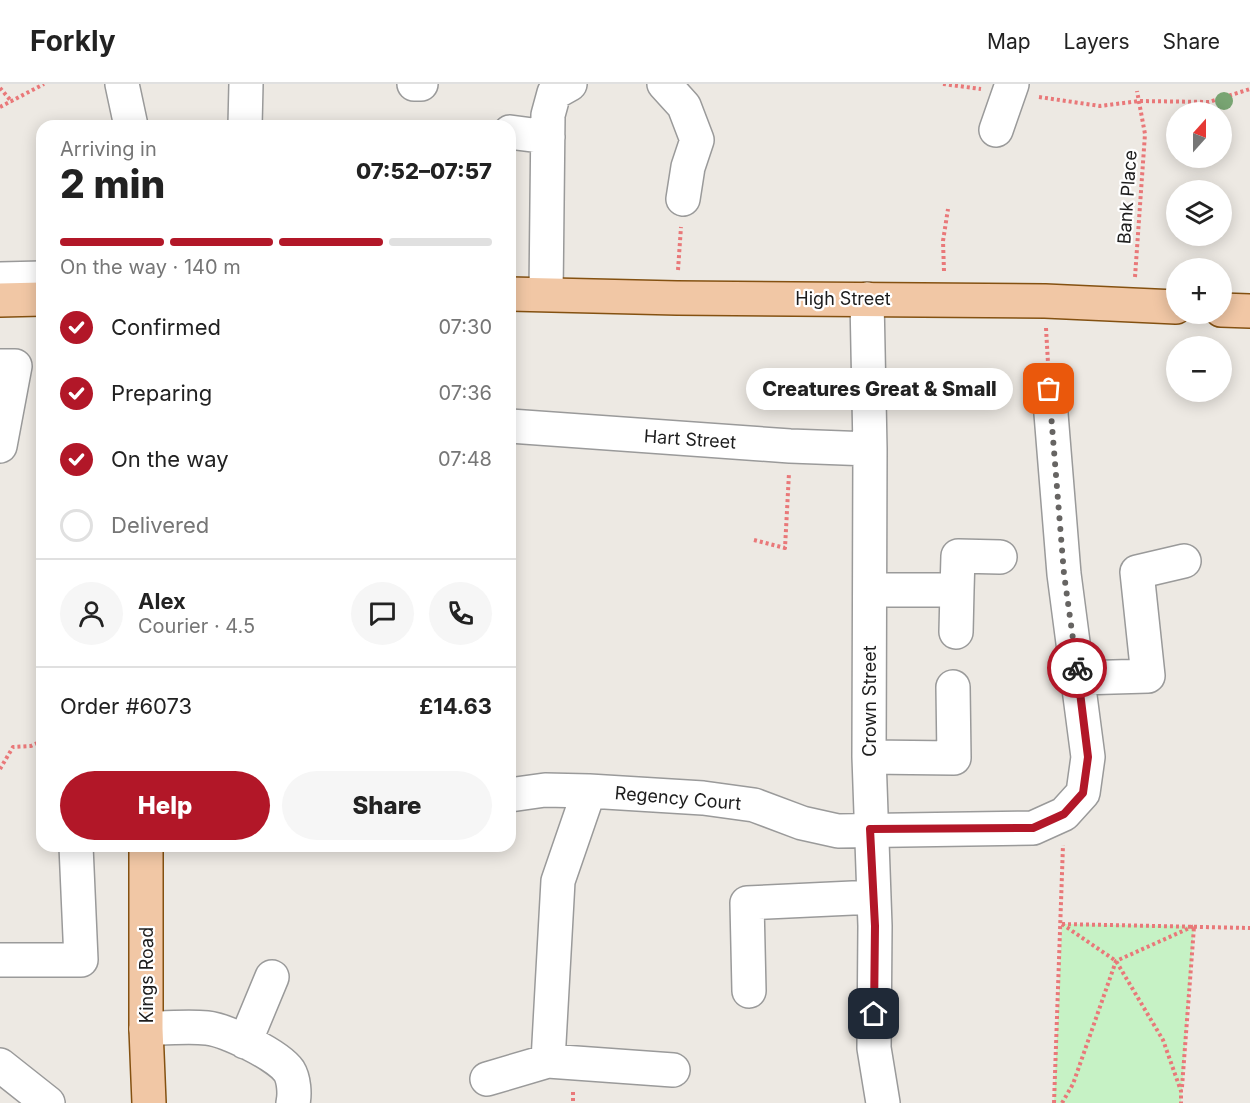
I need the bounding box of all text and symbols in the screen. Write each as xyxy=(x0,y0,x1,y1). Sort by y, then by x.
text: Forkly xyxy=(30,24,116,58)
text: Map xyxy=(987,29,1031,54)
text: Layers xyxy=(1064,29,1130,54)
text: Share xyxy=(1163,29,1220,54)
north arrow xyxy=(1166,102,1232,168)
map controls xyxy=(1166,102,1232,402)
text: Arriving in xyxy=(60,137,157,161)
street label: Bank Place xyxy=(1113,149,1141,245)
text: 07:52–07:57 xyxy=(356,158,492,184)
text: 2 min xyxy=(60,160,165,207)
button: layers xyxy=(1166,180,1232,246)
text: On the way · 140 m xyxy=(60,255,241,279)
button: + xyxy=(1166,258,1232,324)
street label: High Street xyxy=(795,288,891,309)
icon: check xyxy=(60,311,93,344)
text: Confirmed xyxy=(111,314,221,340)
text: 07:30 xyxy=(438,315,492,339)
button: − xyxy=(1166,336,1232,402)
pin xyxy=(1023,363,1074,414)
callout: Creatures Great & Small xyxy=(746,368,1013,410)
icon: bag xyxy=(1032,372,1065,405)
icon: check xyxy=(60,377,93,410)
text: Creatures Great & Small xyxy=(762,377,997,401)
text: Preparing xyxy=(111,380,212,406)
text: 07:36 xyxy=(439,381,492,405)
street label: Hart Street xyxy=(643,425,737,453)
icon: check xyxy=(60,443,93,476)
text: On the way xyxy=(111,446,229,472)
text: 07:48 xyxy=(438,447,492,471)
text: Delivered xyxy=(111,512,209,538)
button: person xyxy=(60,582,123,645)
button: chat xyxy=(351,582,414,645)
button: phone xyxy=(429,582,492,645)
text: Alex xyxy=(138,588,186,614)
text: Courier · 4.5 xyxy=(138,614,255,638)
courier xyxy=(1047,638,1107,698)
street label: Crown Street xyxy=(859,645,880,757)
icon: bike xyxy=(1061,652,1094,685)
text: Order #6073 xyxy=(60,693,192,719)
text: £14.63 xyxy=(419,693,492,719)
button: Help xyxy=(60,771,270,840)
button: Share xyxy=(282,771,492,840)
street label: Regency Court xyxy=(614,782,742,814)
street label: Kings Road xyxy=(136,927,157,1023)
pin xyxy=(848,988,899,1039)
icon: home xyxy=(857,997,890,1030)

